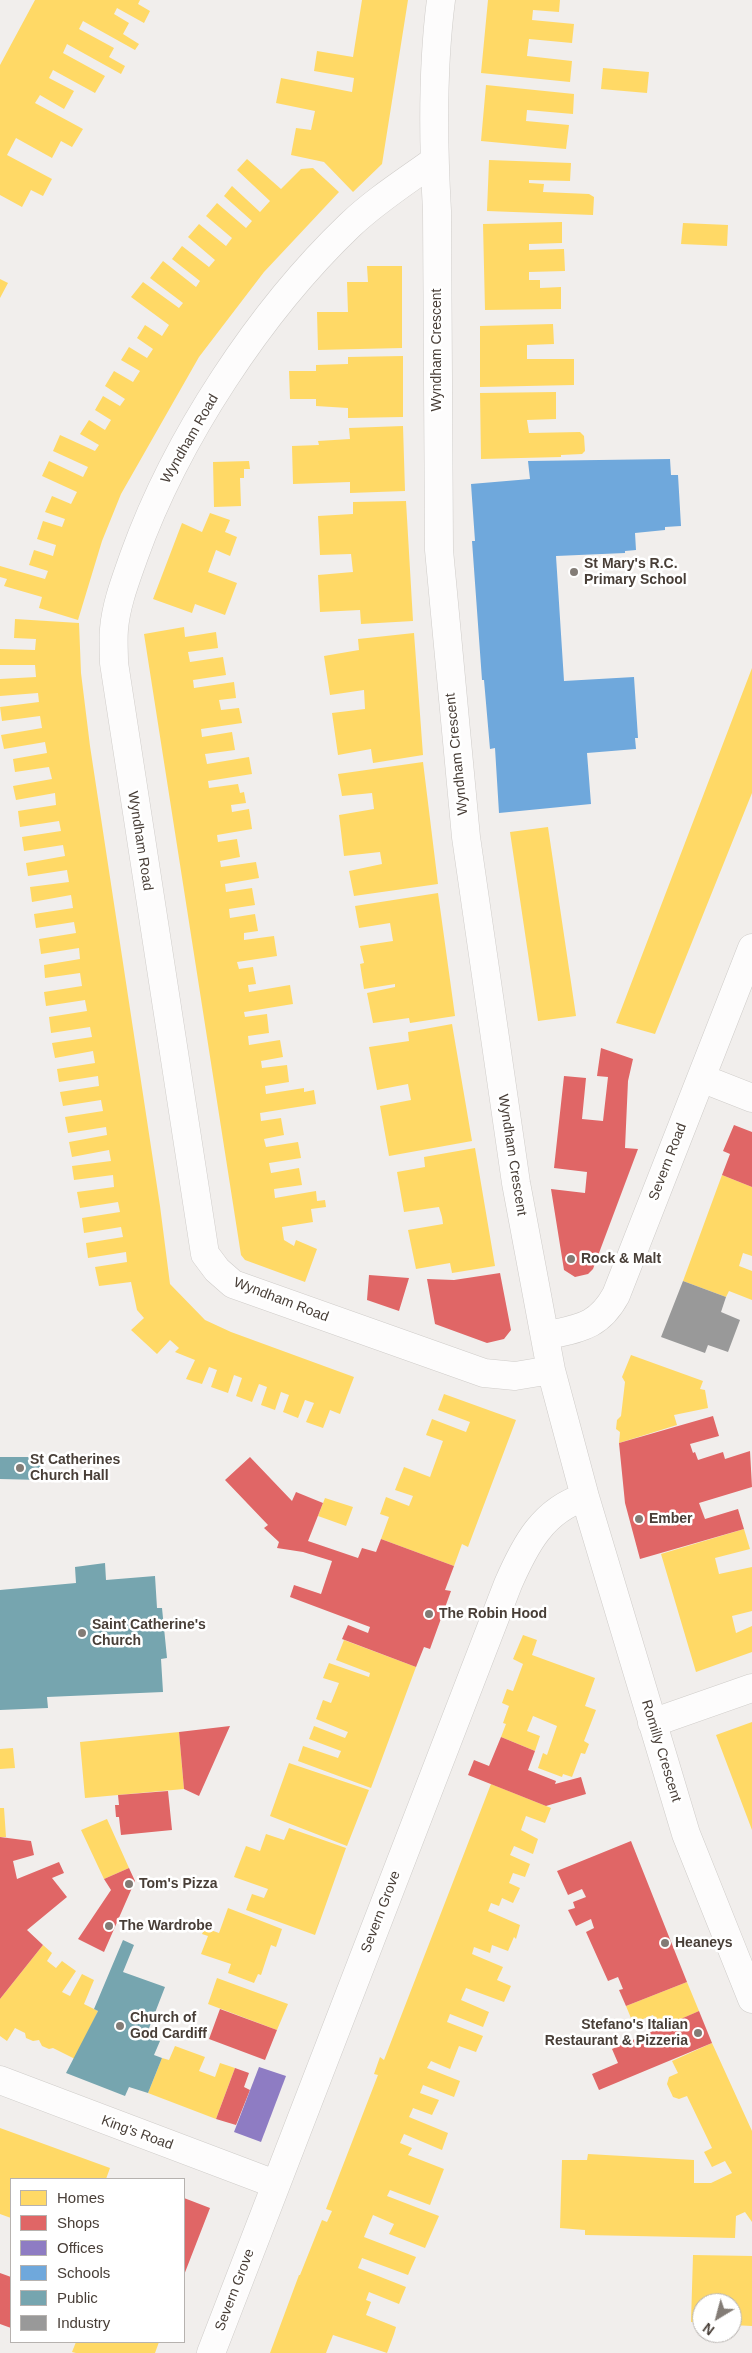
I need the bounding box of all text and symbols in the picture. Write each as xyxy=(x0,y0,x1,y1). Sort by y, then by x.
street label: Wyndham Crescent xyxy=(429,289,445,411)
street label: Wyndham Road xyxy=(158,391,222,487)
place label: St Mary's R.C. Primary School xyxy=(584,556,687,588)
marker: St Mary's R.C. Primary School xyxy=(568,566,580,578)
street label: Wyndham Crescent xyxy=(442,692,472,816)
street label: Wyndham Road xyxy=(124,790,156,892)
street label: Wyndham Crescent xyxy=(494,1093,530,1217)
street label: Severn Road xyxy=(646,1121,690,1203)
place label: Rock & Malt xyxy=(581,1251,661,1267)
marker: Rock & Malt xyxy=(565,1253,577,1265)
street label: Wyndham Road xyxy=(231,1274,331,1326)
place label: St Catherines Church Hall xyxy=(30,1452,120,1484)
marker: St Catherines Church Hall xyxy=(14,1462,26,1474)
place label: Ember xyxy=(649,1511,693,1527)
marker: Ember xyxy=(633,1513,645,1525)
place label: The Robin Hood xyxy=(439,1606,547,1622)
marker: The Robin Hood xyxy=(423,1608,435,1620)
place label: Saint Catherine's Church xyxy=(92,1617,206,1650)
marker: Saint Catherine's Church xyxy=(76,1627,88,1639)
street label: Romilly Crescent xyxy=(638,1698,684,1804)
street label: Severn Grove xyxy=(358,1869,404,1955)
place label: Tom's Pizza xyxy=(139,1876,218,1892)
marker: Tom's Pizza xyxy=(123,1878,135,1890)
place label: The Wardrobe xyxy=(119,1918,213,1934)
marker: The Wardrobe xyxy=(103,1920,115,1932)
place label: Heaneys xyxy=(675,1935,733,1951)
marker: Heaneys xyxy=(659,1937,671,1949)
place label: Church of God Cardiff xyxy=(130,2010,207,2042)
place label: Stefano's Italian Restaurant & Pizzeria xyxy=(545,2017,688,2050)
marker: Church of God Cardiff xyxy=(114,2020,126,2032)
marker: Stefano's Italian Restaurant & Pizzeria xyxy=(692,2027,704,2039)
street label: King's Road xyxy=(99,2112,175,2154)
legend xyxy=(10,2178,185,2343)
text: Homes xyxy=(57,2189,105,2206)
text: Shops xyxy=(57,2214,100,2231)
text: Offices xyxy=(57,2239,103,2256)
street label: Severn Grove xyxy=(212,2247,258,2333)
text: Schools xyxy=(57,2264,110,2281)
text: Public xyxy=(57,2289,98,2306)
north arrow xyxy=(692,2293,742,2343)
text: Industry xyxy=(57,2314,110,2331)
text: N xyxy=(700,2320,717,2339)

